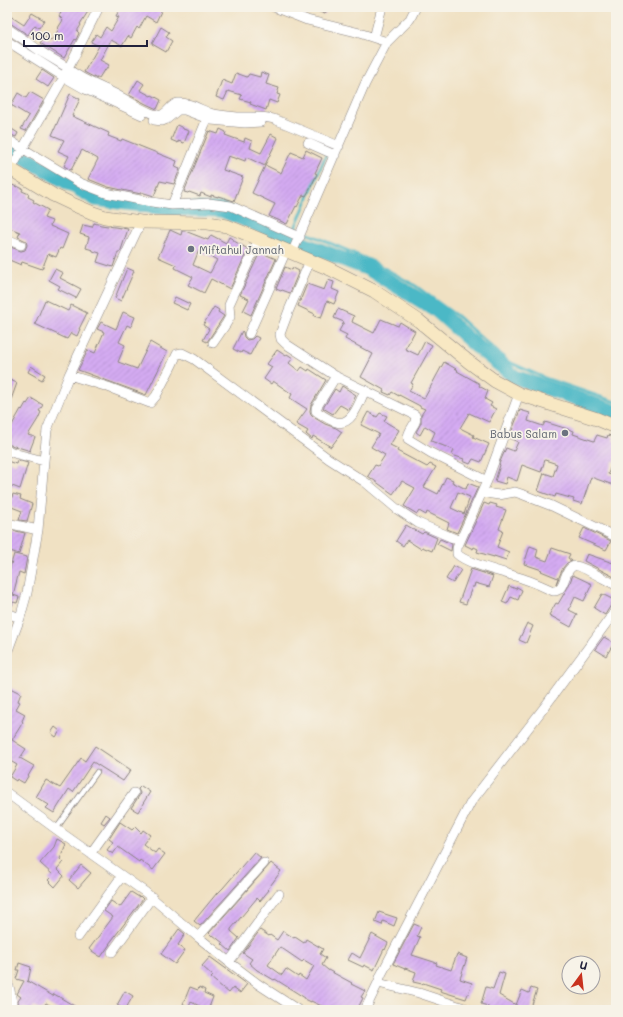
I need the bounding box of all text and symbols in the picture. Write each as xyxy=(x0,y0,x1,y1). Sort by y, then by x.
scale bar xyxy=(24,22,147,48)
text: 100 m xyxy=(30,27,64,43)
place label: Miftahul Jannah xyxy=(199,242,284,257)
marker: Miftahul Jannah xyxy=(186,244,196,254)
place label: Babus Salam xyxy=(490,426,557,441)
marker: Babus Salam xyxy=(560,428,570,438)
north arrow xyxy=(561,955,601,995)
text: U xyxy=(578,957,589,973)

